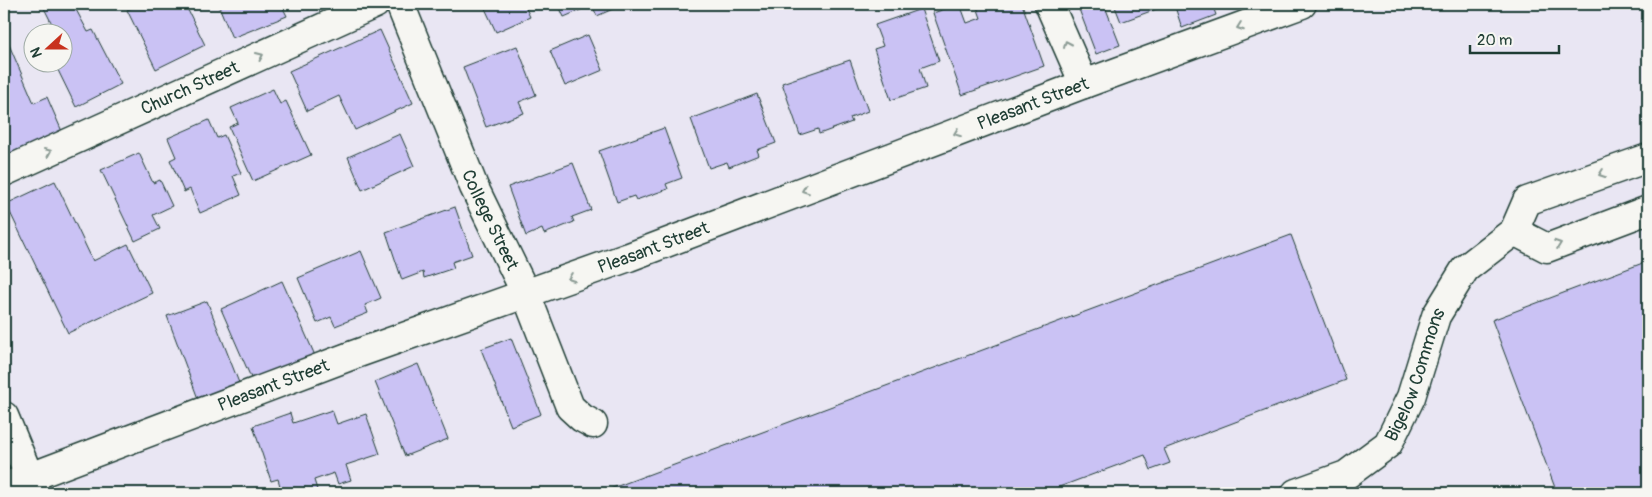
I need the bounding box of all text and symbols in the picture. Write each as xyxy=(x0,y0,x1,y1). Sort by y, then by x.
one-way arrow xyxy=(1236,21,1245,31)
north arrow xyxy=(22,22,72,72)
scale bar xyxy=(1470,22,1558,54)
text: 20 m xyxy=(1477,31,1512,50)
one-way arrow xyxy=(1062,40,1073,49)
text: N xyxy=(27,45,46,60)
one-way arrow xyxy=(255,51,264,62)
street label: Church Street xyxy=(137,55,243,120)
street label: Pleasant Street xyxy=(974,72,1092,135)
one-way arrow xyxy=(953,127,961,137)
one-way arrow xyxy=(43,147,52,158)
street label: College Street xyxy=(457,166,524,275)
one-way arrow xyxy=(1599,169,1607,179)
one-way arrow xyxy=(801,184,809,194)
street label: Pleasant Street xyxy=(594,216,713,279)
one-way arrow xyxy=(1553,240,1562,250)
one-way arrow xyxy=(567,272,575,282)
street label: Bigelow Commons xyxy=(1380,303,1450,445)
street label: Pleasant Street xyxy=(214,353,333,417)

